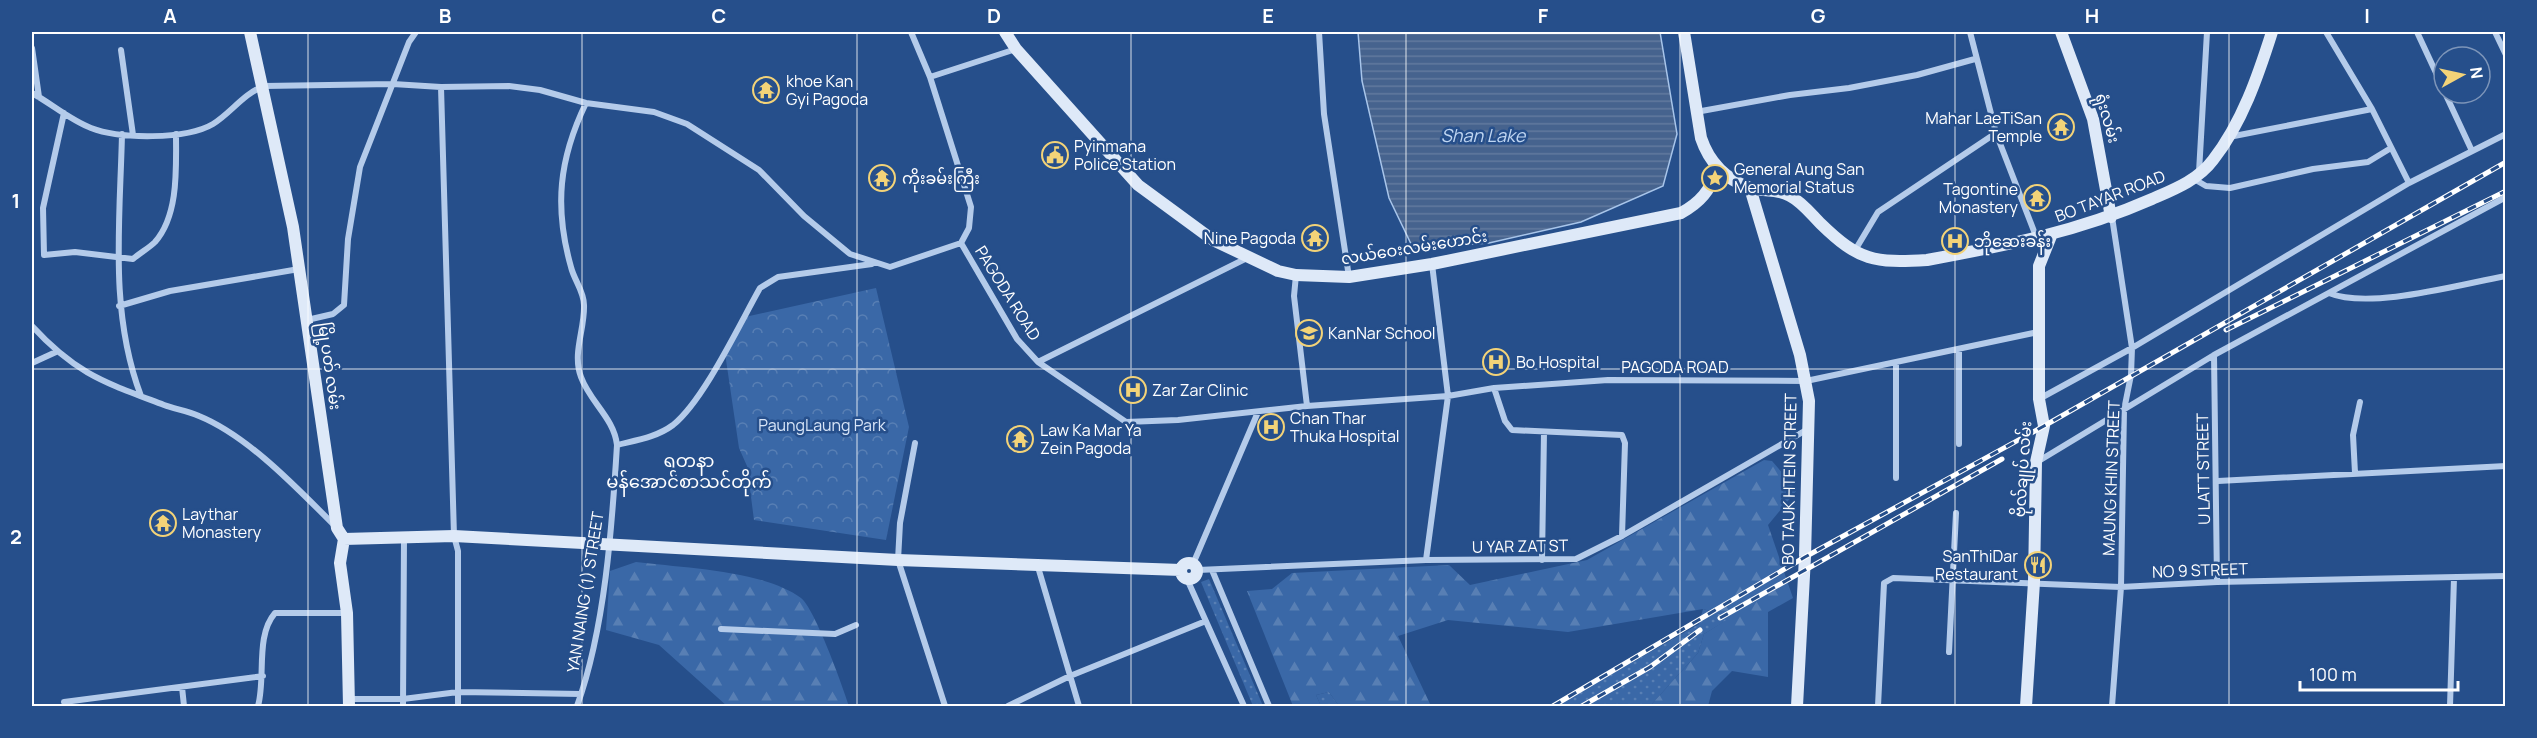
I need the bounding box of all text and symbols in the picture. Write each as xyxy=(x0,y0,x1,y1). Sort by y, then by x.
text: A xyxy=(163,2,177,29)
text: B xyxy=(439,2,452,29)
text: C xyxy=(712,2,726,29)
text: D xyxy=(987,2,1001,29)
text: E xyxy=(1262,2,1274,29)
text: F xyxy=(1538,2,1549,29)
text: G xyxy=(1811,2,1826,29)
text: H xyxy=(2085,2,2099,29)
text: I xyxy=(2364,2,2370,29)
north arrow xyxy=(2432,45,2492,105)
text: N xyxy=(2465,66,2489,80)
place label: khoe Kan Gyi Pagoda xyxy=(786,70,868,110)
temple icon: khoe Kan Gyi Pagoda xyxy=(751,75,781,105)
street label: ရုံးလမ်း xyxy=(2087,91,2126,147)
place label: Mahar LaeTiSan Temple xyxy=(1925,107,2042,147)
temple icon: Mahar LaeTiSan Temple xyxy=(2046,112,2076,142)
water label: Shan Lake xyxy=(1441,123,1527,147)
place label: Pyinmana Police Station xyxy=(1074,135,1176,175)
public building icon: Pyinmana Police Station xyxy=(1040,140,1070,170)
place label: General Aung San Memorial Status xyxy=(1734,158,1865,198)
temple icon: ကိုးခမ်းကြီး xyxy=(867,163,897,193)
place icon: General Aung San Memorial Status xyxy=(1700,163,1730,193)
street label: BO TAYAR ROAD xyxy=(2052,165,2169,227)
place label: ကိုးခမ်းကြီး xyxy=(902,167,980,193)
place label: Tagontine Monastery xyxy=(1939,178,2019,218)
temple icon: Tagontine Monastery xyxy=(2022,183,2052,213)
text: 1 xyxy=(12,187,20,214)
temple icon: Nine Pagoda xyxy=(1300,223,1330,253)
street label: လယ်ဝေးလမ်းဟောင်း xyxy=(1339,225,1489,269)
hospital icon: ဘိုဆေးခန်း xyxy=(1940,226,1970,256)
place label: Nine Pagoda xyxy=(1204,227,1296,249)
place label: ဘိုဆေးခန်း xyxy=(1974,230,2051,256)
street label: PAGODA ROAD xyxy=(970,242,1046,345)
school or university icon: KanNar School xyxy=(1294,318,1324,348)
street label: မြို့ပတ် လမ်း xyxy=(310,321,347,412)
place label: KanNar School xyxy=(1328,322,1436,344)
hospital icon: Bo Hospital xyxy=(1481,347,1511,377)
place label: Bo Hospital xyxy=(1516,351,1599,373)
street label: PAGODA ROAD xyxy=(1621,356,1729,378)
hospital icon: Zar Zar Clinic xyxy=(1118,375,1148,405)
place label: Zar Zar Clinic xyxy=(1152,379,1249,401)
street label: BO TAUK HTEIN STREET xyxy=(1777,392,1802,565)
street label: MAUNG KHIN STREET xyxy=(2097,399,2125,556)
place label: Chan Thar Thuka Hospital xyxy=(1290,407,1400,447)
hospital icon: Chan Thar Thuka Hospital xyxy=(1256,412,1286,442)
street label: U LATT STREET xyxy=(2191,412,2215,525)
park label: PaungLaung Park xyxy=(758,414,887,436)
place label: Law Ka Mar Ya Zein Pagoda xyxy=(1040,419,1142,459)
street label: ဗိုလ်ချုပ် လမ်း xyxy=(2008,420,2040,518)
temple icon: Law Ka Mar Ya Zein Pagoda xyxy=(1005,424,1035,454)
district label: ရတနာ မန်အောင်စာသင်တိုက် xyxy=(606,448,772,497)
place label: Laythar Monastery xyxy=(182,503,262,543)
temple icon: Laythar Monastery xyxy=(148,508,178,538)
street label: YAN NAING (1) STREET xyxy=(561,509,609,674)
text: 2 xyxy=(10,523,22,550)
street label: U YAR ZAT ST xyxy=(1472,534,1569,558)
place label: SanThiDar Restaurant xyxy=(1935,545,2018,585)
restaurant icon: SanThiDar Restaurant xyxy=(2023,550,2053,580)
street label: NO 9 STREET xyxy=(2152,557,2249,583)
scale bar xyxy=(2300,654,2458,692)
text: 100 m xyxy=(2309,662,2357,686)

